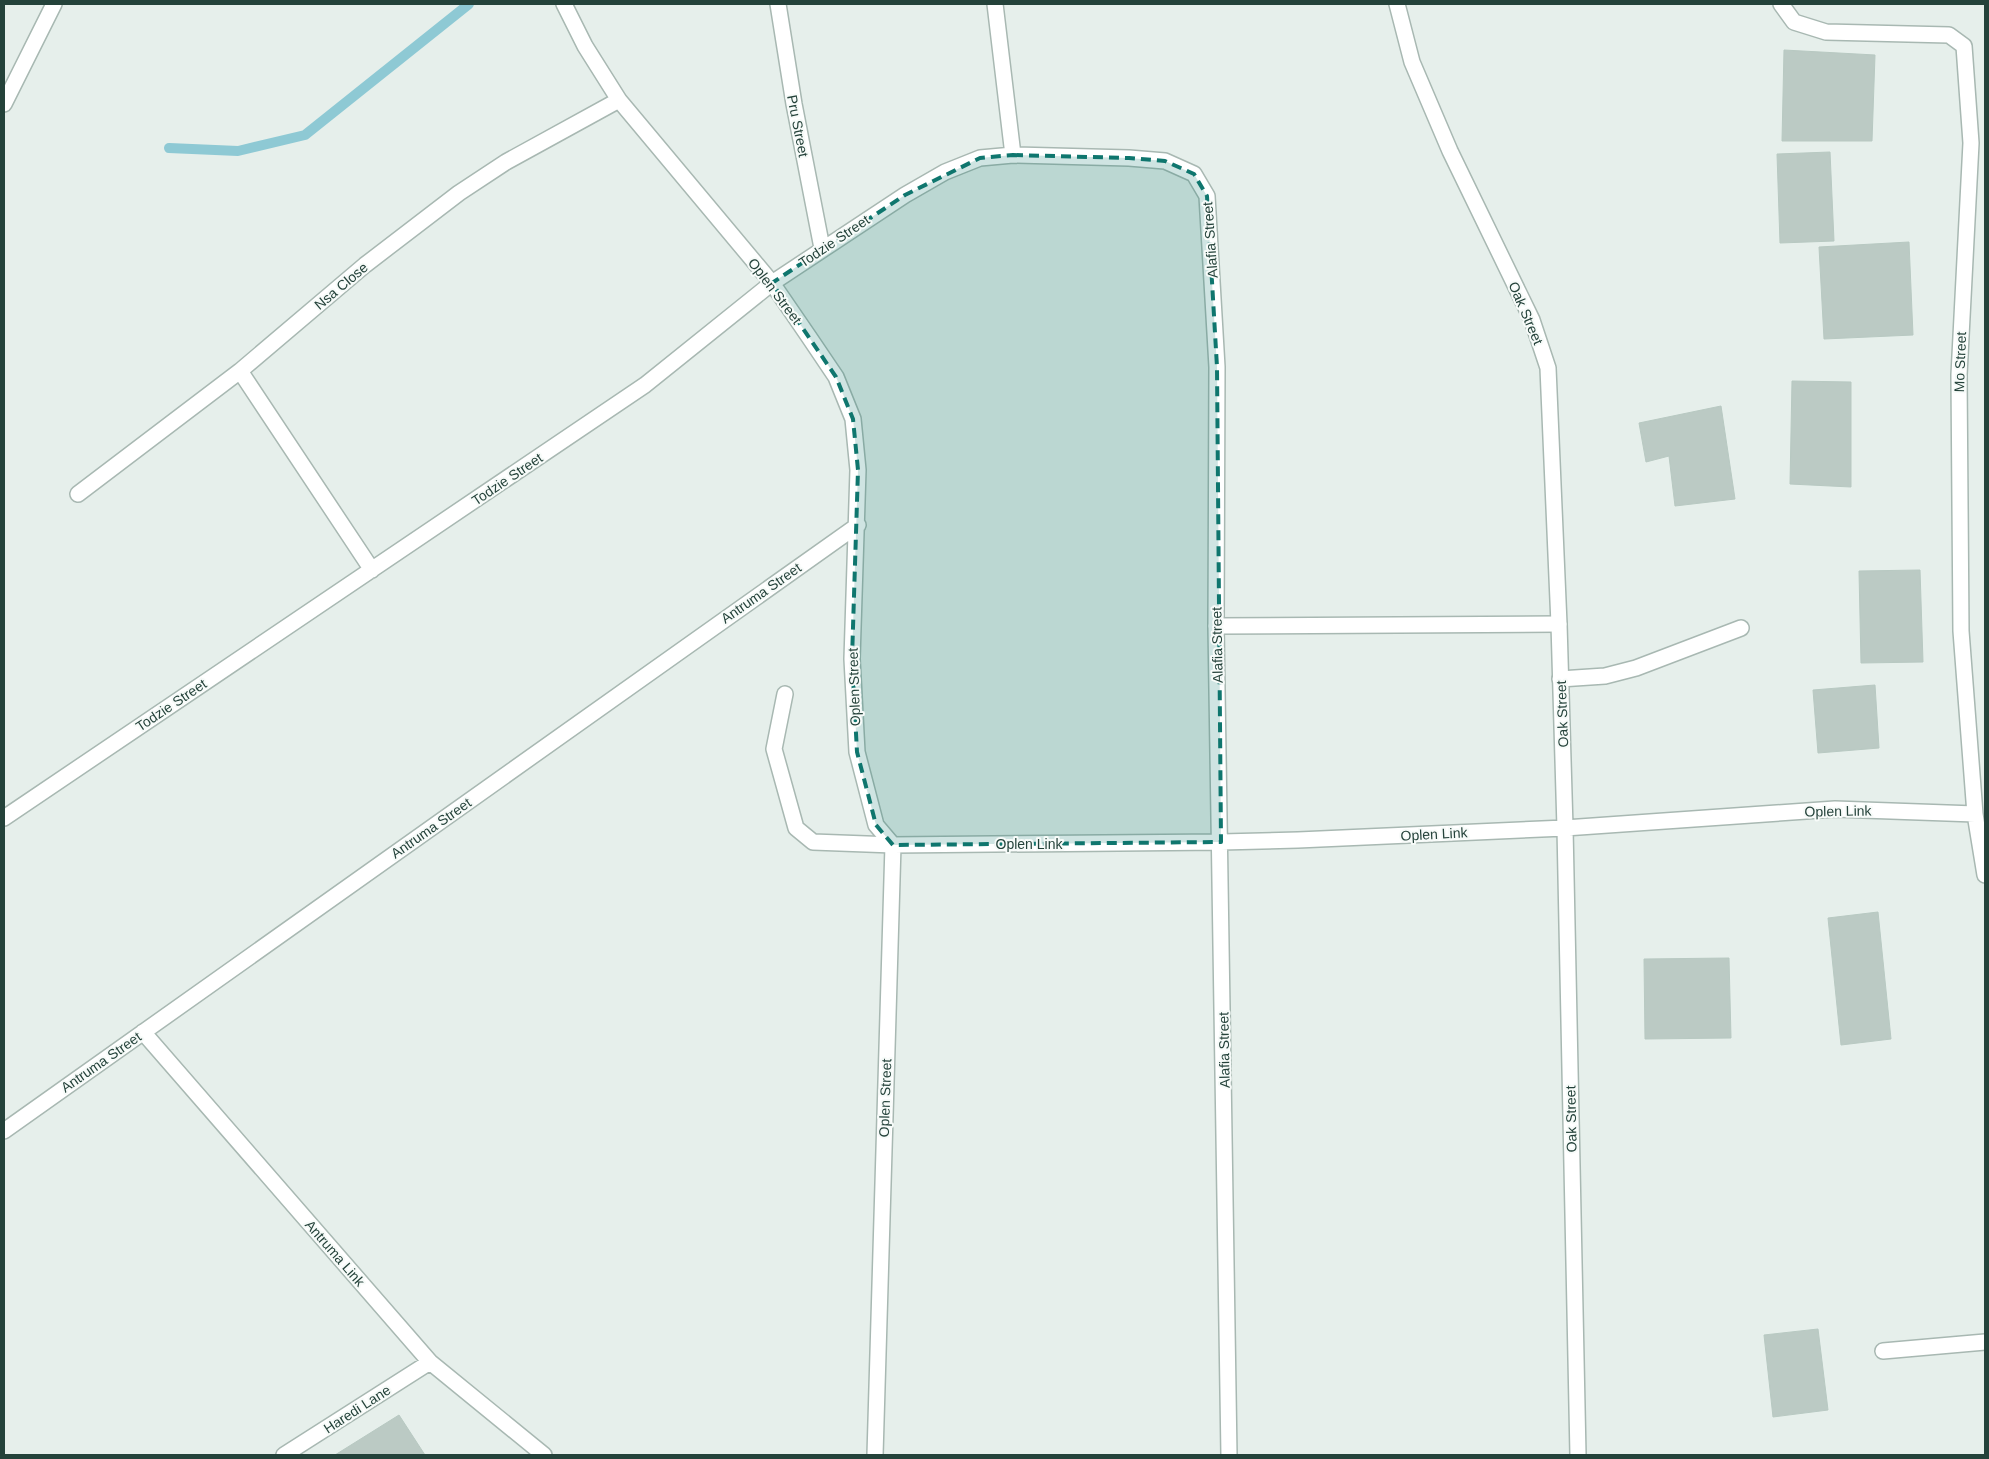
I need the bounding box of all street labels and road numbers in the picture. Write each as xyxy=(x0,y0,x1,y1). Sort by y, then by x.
street label: Pru Street xyxy=(784,94,812,159)
street label: Alafia Street xyxy=(1199,201,1221,279)
street label: Todzie Street xyxy=(796,211,872,270)
street label: Oplen Street xyxy=(745,255,805,327)
street label: Nsa Close xyxy=(311,259,371,313)
street label: Oak Street xyxy=(1506,279,1546,347)
street label: Mo Street xyxy=(1951,331,1969,393)
street label: Todzie Street xyxy=(469,449,545,508)
street label: Antruma Street xyxy=(718,559,804,627)
street label: Alafia Street xyxy=(1208,607,1226,683)
street label: Oplen Street xyxy=(845,647,863,727)
street label: Todzie Street xyxy=(133,675,209,734)
street label: Oak Street xyxy=(1553,680,1571,748)
street label: Antruma Street xyxy=(388,794,474,862)
street label: Oplen Link xyxy=(1804,802,1873,820)
street label: Oplen Link xyxy=(1400,824,1469,844)
street label: Oplen Link xyxy=(996,836,1063,852)
street label: Alafia Street xyxy=(1215,1012,1233,1088)
street label: Antruma Street xyxy=(58,1028,144,1096)
street label: Oplen Street xyxy=(876,1058,894,1138)
street label: Oak Street xyxy=(1562,1085,1580,1153)
street label: Antruma Link xyxy=(302,1217,369,1290)
street label: Haredi Lane xyxy=(321,1381,394,1436)

